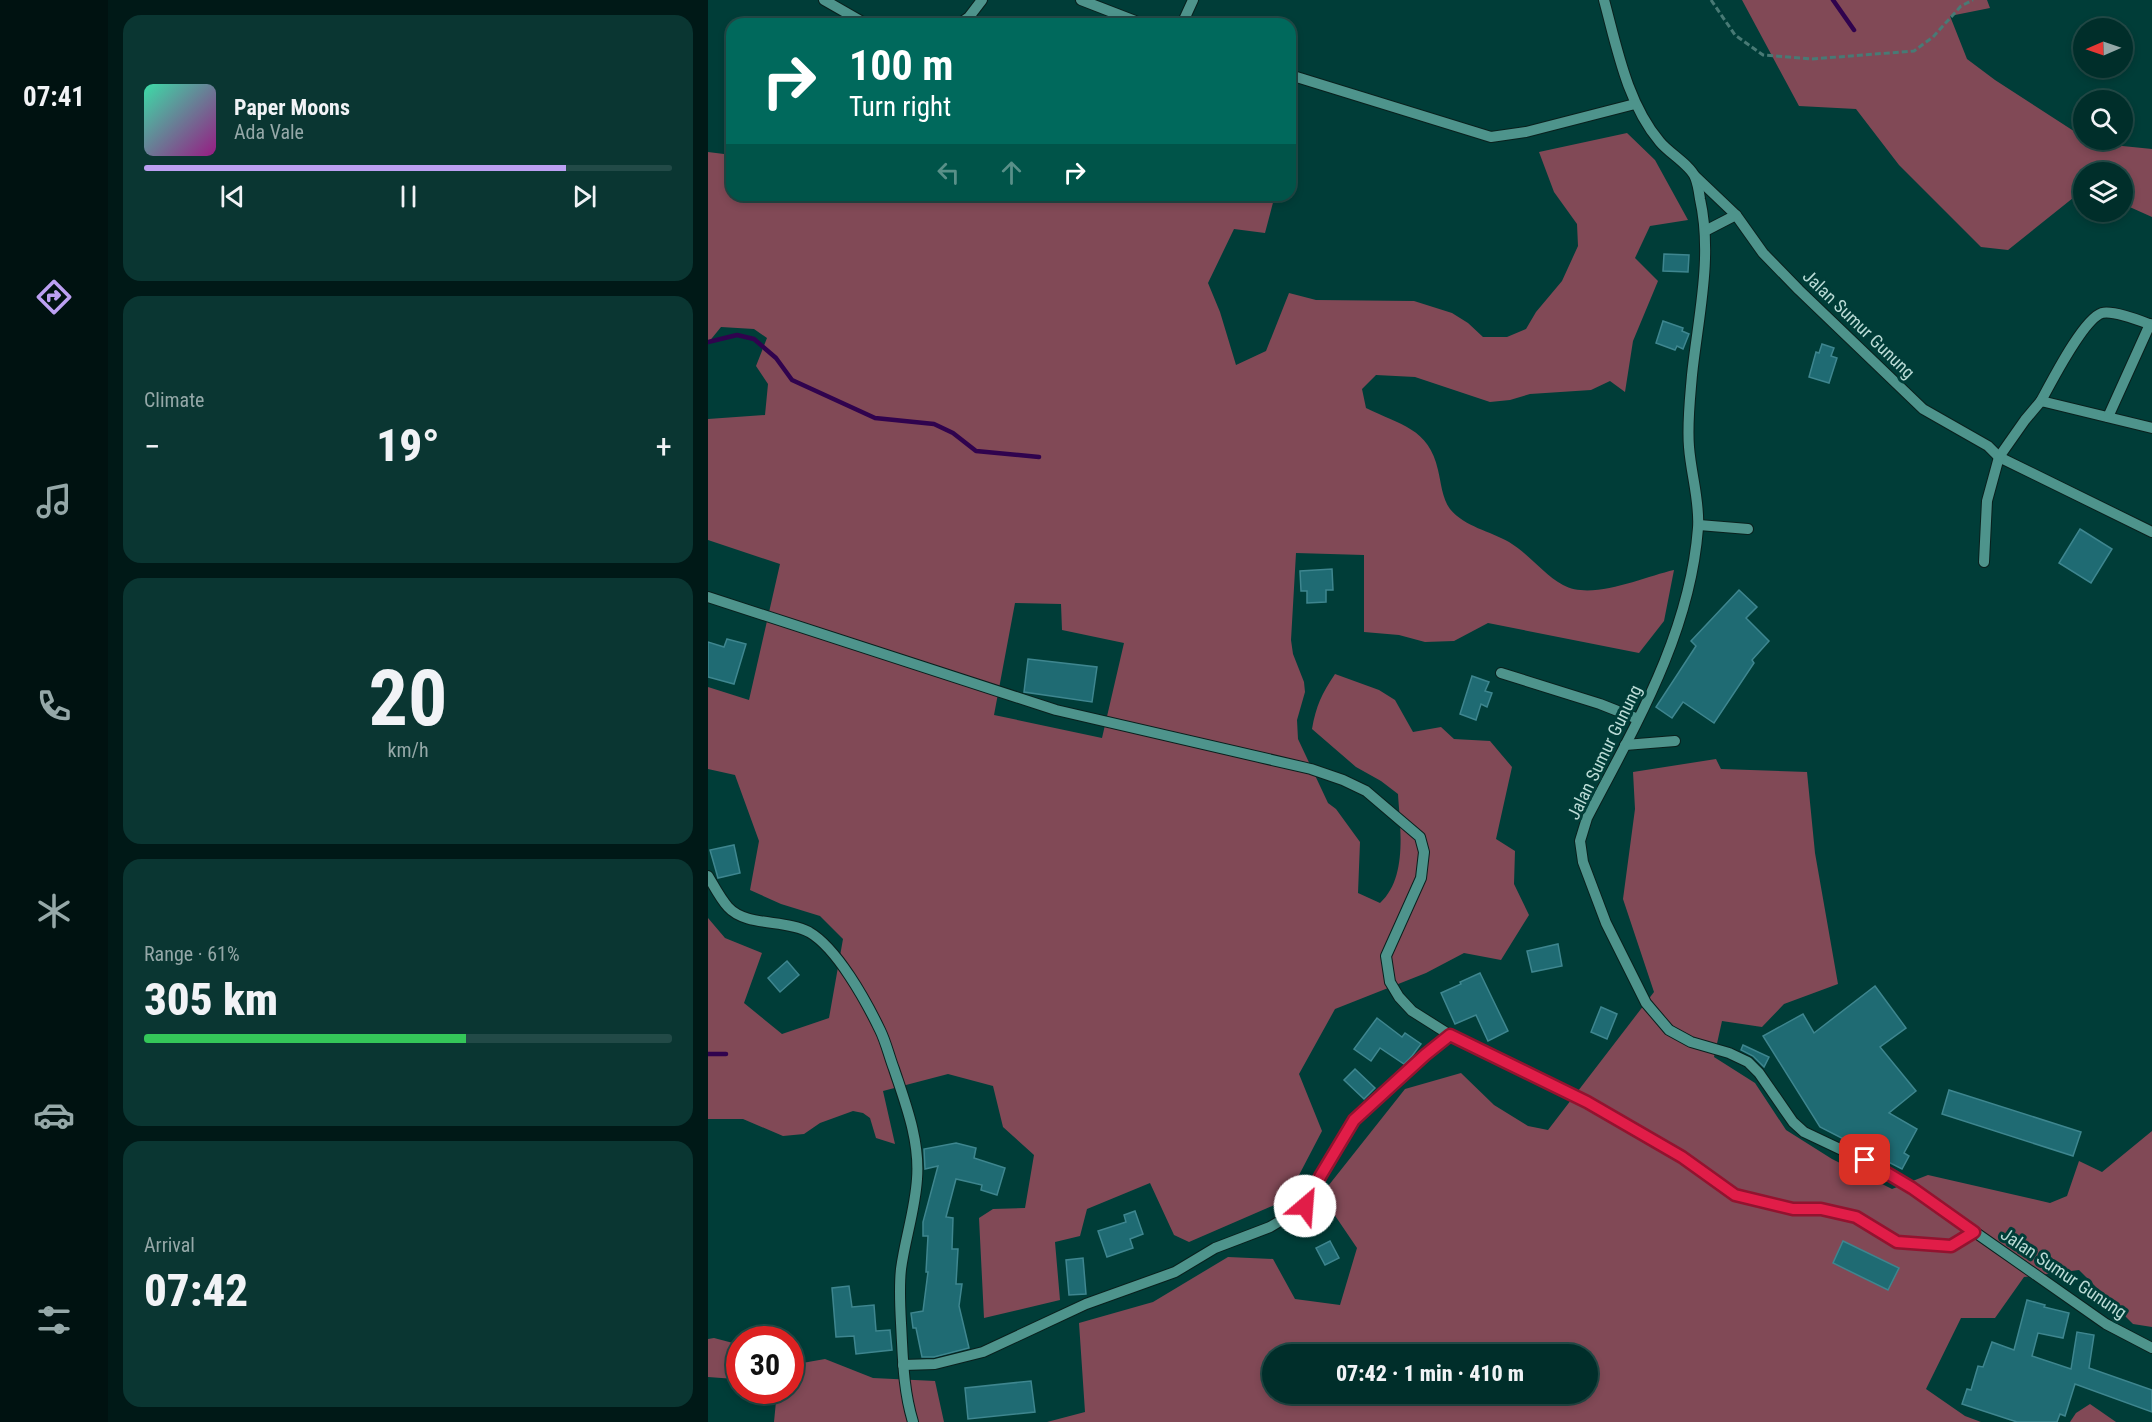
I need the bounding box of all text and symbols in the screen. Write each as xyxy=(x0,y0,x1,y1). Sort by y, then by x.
north arrow xyxy=(2073,18,2133,78)
map controls xyxy=(2073,18,2133,222)
text: 100 m xyxy=(849,41,954,90)
icon: right xyxy=(750,42,828,120)
text: 07:41 xyxy=(23,81,85,113)
button: search xyxy=(2073,90,2133,150)
text: Turn right xyxy=(849,91,951,123)
text: Paper Moons xyxy=(234,95,350,120)
text: Ada Vale xyxy=(234,120,304,144)
icon: left xyxy=(932,156,965,189)
icon: ahead xyxy=(995,156,1028,189)
icon: right xyxy=(1058,156,1091,189)
button: layers xyxy=(2073,162,2133,222)
icon: previous xyxy=(216,180,249,213)
icon: pause xyxy=(392,180,425,213)
icon: next xyxy=(568,180,601,213)
street label: Jalan Sumur Gunung xyxy=(1799,265,1919,383)
icon: directions xyxy=(33,276,75,318)
text: Climate xyxy=(144,388,204,412)
text: 19° xyxy=(376,419,440,472)
text: − xyxy=(144,427,161,466)
text: + xyxy=(656,427,672,466)
icon: music xyxy=(33,480,75,522)
text: 20 xyxy=(369,653,447,744)
street label: Jalan Sumur Gunung xyxy=(1562,681,1646,823)
icon: phone xyxy=(33,685,75,727)
text: km/h xyxy=(387,738,429,762)
icon: climate xyxy=(33,890,75,932)
text: Range · 61% xyxy=(144,942,240,966)
text: 305 km xyxy=(144,973,278,1026)
icon: car xyxy=(33,1094,75,1136)
pin xyxy=(1839,1134,1890,1185)
icon: arrive xyxy=(1848,1143,1881,1176)
position arrow xyxy=(1273,1174,1337,1238)
street label: Jalan Sumur Gunung xyxy=(1997,1223,2131,1323)
text: Arrival xyxy=(144,1233,195,1257)
text: 07:42 xyxy=(144,1264,248,1317)
icon: filters xyxy=(33,1299,75,1341)
speed limit sign: 30 xyxy=(726,1326,804,1404)
text: 07:42 · 1 min · 410 m xyxy=(1336,1361,1524,1386)

